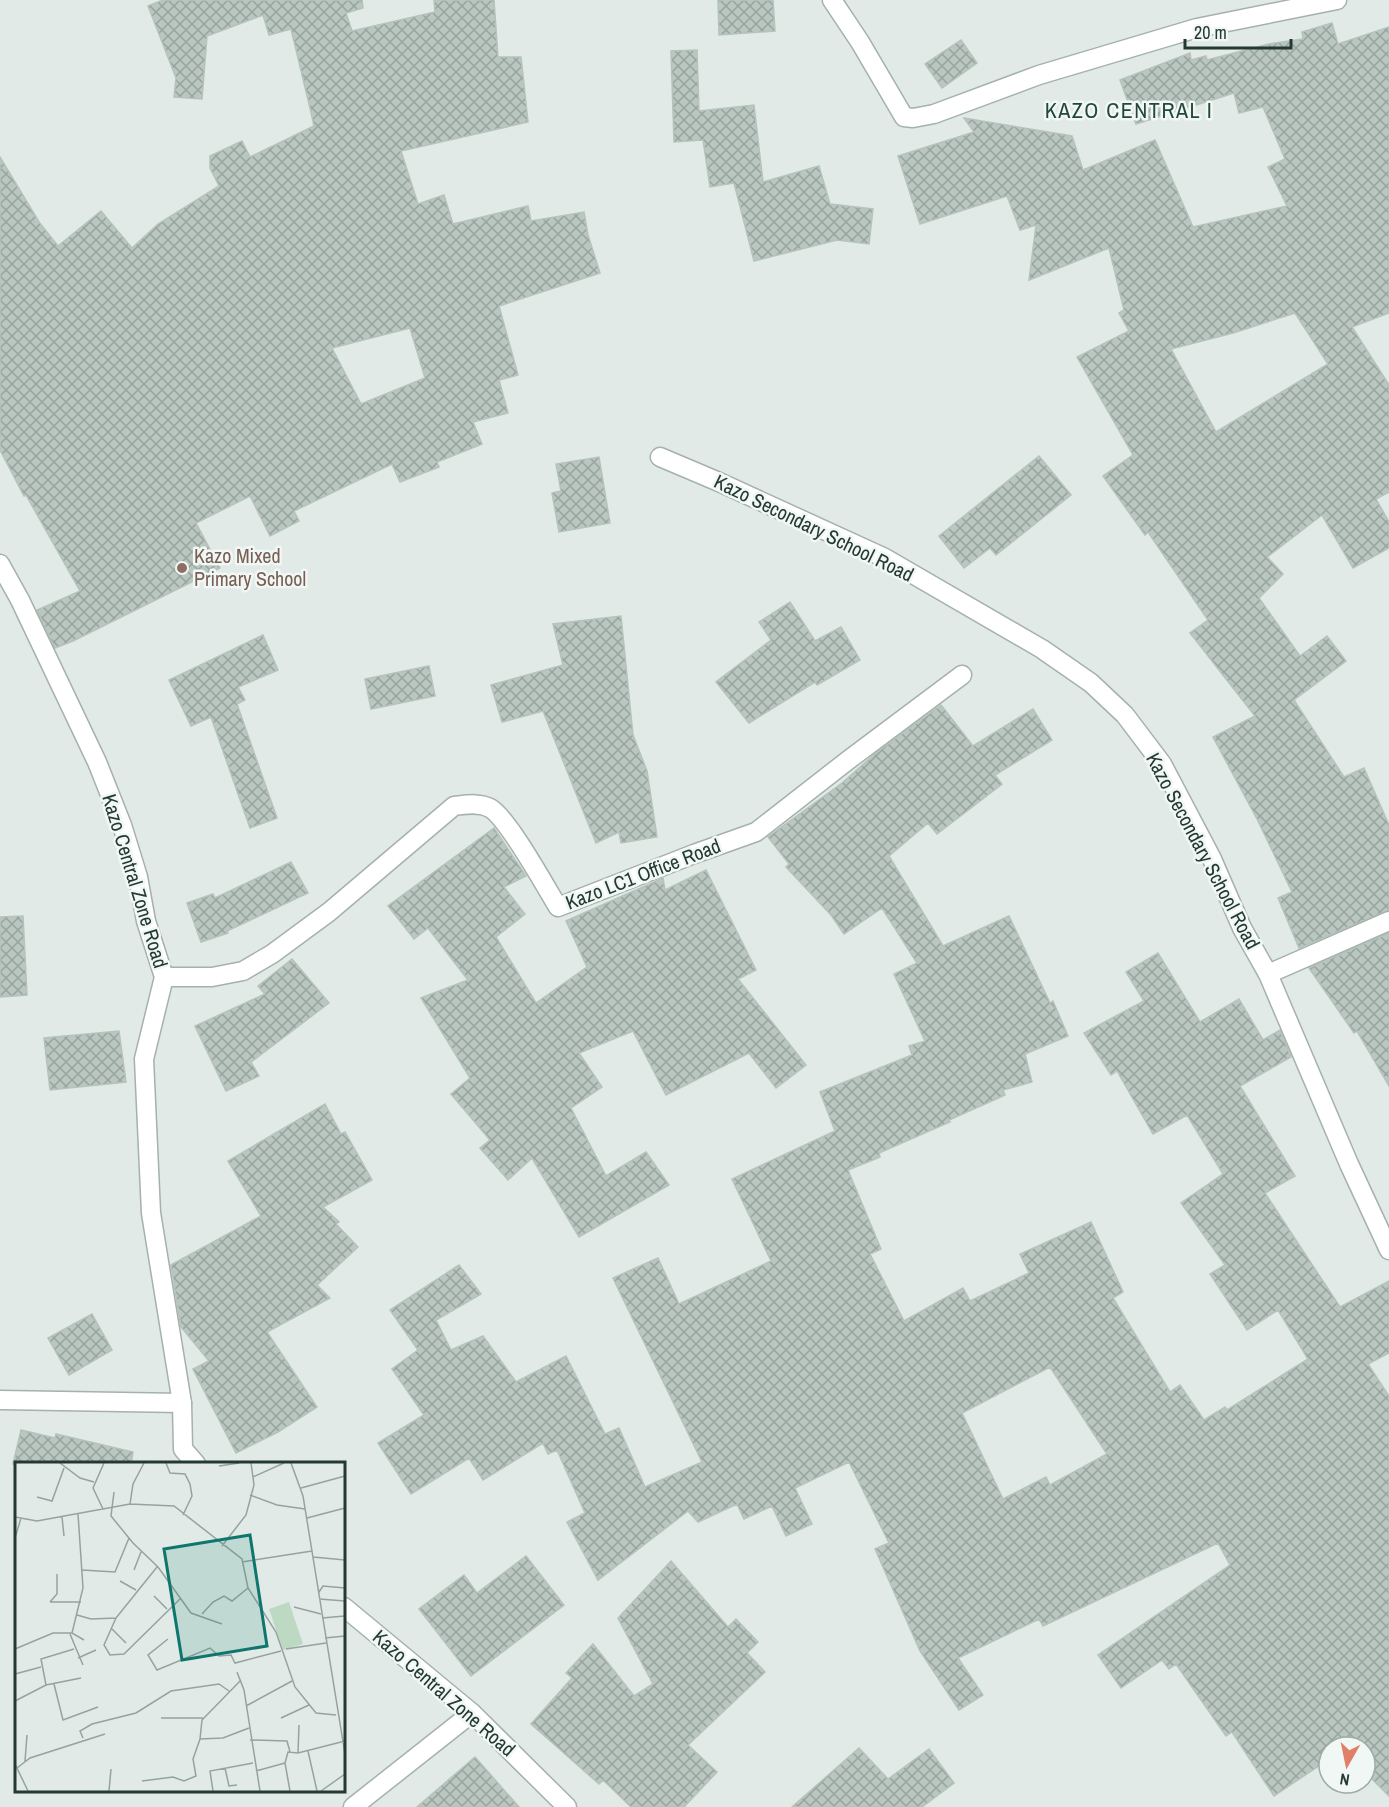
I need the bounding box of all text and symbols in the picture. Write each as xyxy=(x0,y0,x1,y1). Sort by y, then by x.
scale bar xyxy=(1185,12,1292,50)
text: 20 m xyxy=(1194,20,1227,45)
district label: KAZO CENTRAL I xyxy=(1045,95,1213,125)
street label: Kazo Secondary School Road xyxy=(710,467,918,588)
place label: Kazo Mixed Primary School xyxy=(194,542,306,592)
marker: Kazo Mixed Primary School xyxy=(175,561,189,575)
street label: Kazo Secondary School Road xyxy=(1140,748,1267,954)
street label: Kazo Central Zone Road xyxy=(96,791,175,971)
street label: Kazo LC1 Office Road xyxy=(562,832,724,915)
inset map xyxy=(15,1462,345,1792)
street label: Kazo Central Zone Road xyxy=(367,1623,521,1762)
north arrow xyxy=(1317,1735,1377,1795)
text: N xyxy=(1338,1768,1351,1791)

